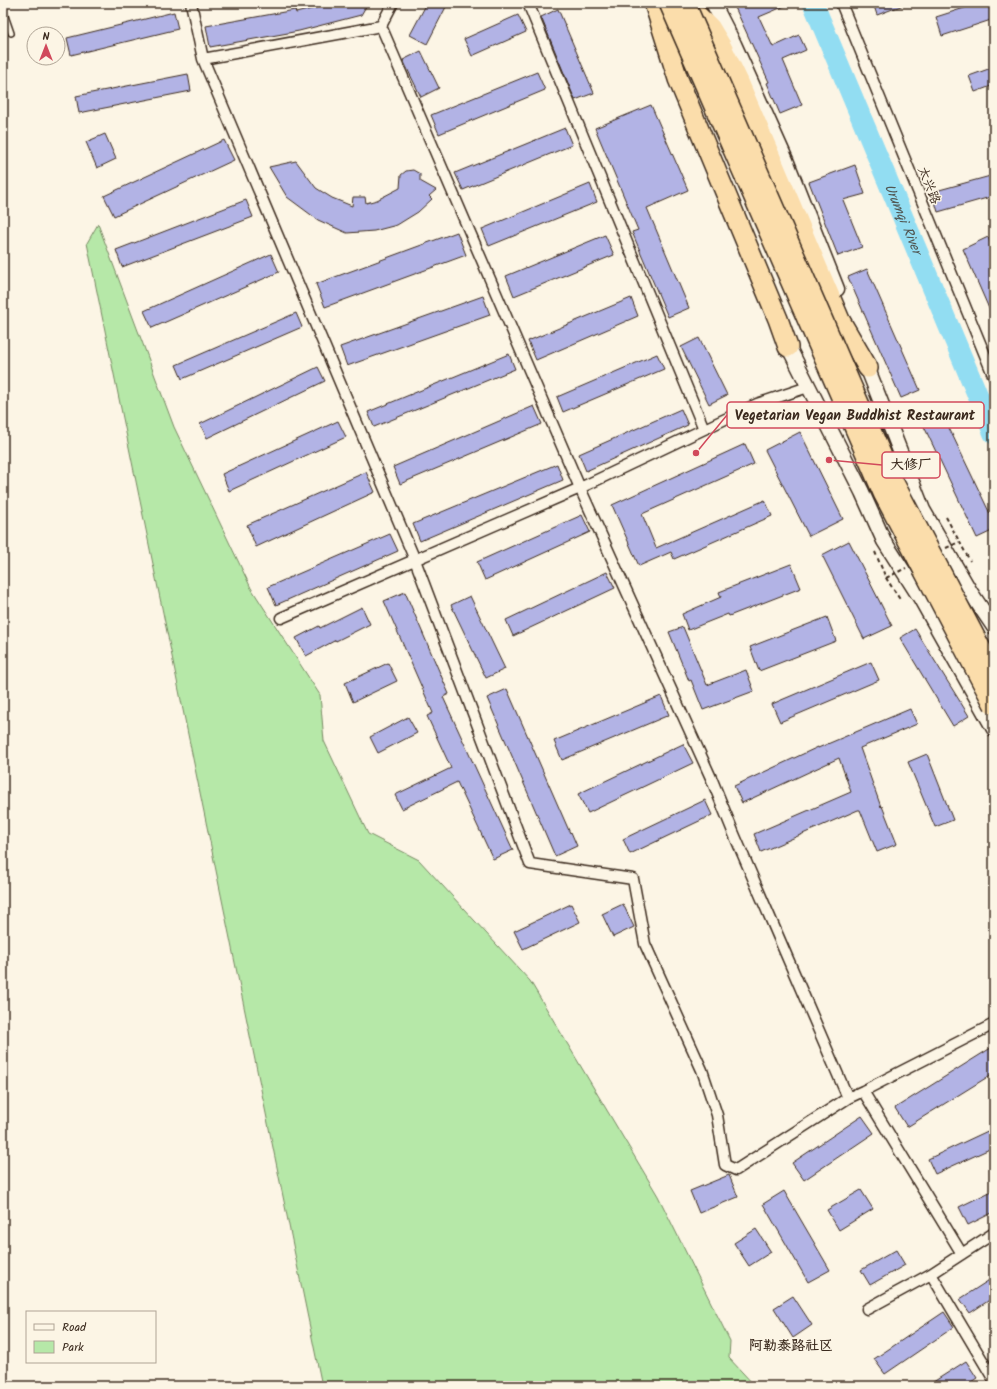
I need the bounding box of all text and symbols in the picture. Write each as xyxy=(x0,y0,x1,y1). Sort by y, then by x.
north arrow xyxy=(26,26,66,66)
text: N xyxy=(43,28,50,46)
street label: 太兴路 xyxy=(912,164,946,208)
water label: Urumqi River xyxy=(878,180,929,261)
callout: Vegetarian Vegan Buddhist Restaurant xyxy=(727,402,984,428)
text: Vegetarian Vegan Buddhist Restaurant xyxy=(735,405,976,427)
callout: 大修厂 xyxy=(882,452,940,478)
text: 大修厂 xyxy=(890,454,932,476)
legend xyxy=(26,1311,156,1363)
text: Road xyxy=(62,1318,87,1337)
district label: 阿勒泰路社区 xyxy=(749,1335,833,1357)
text: Park xyxy=(62,1338,84,1357)

